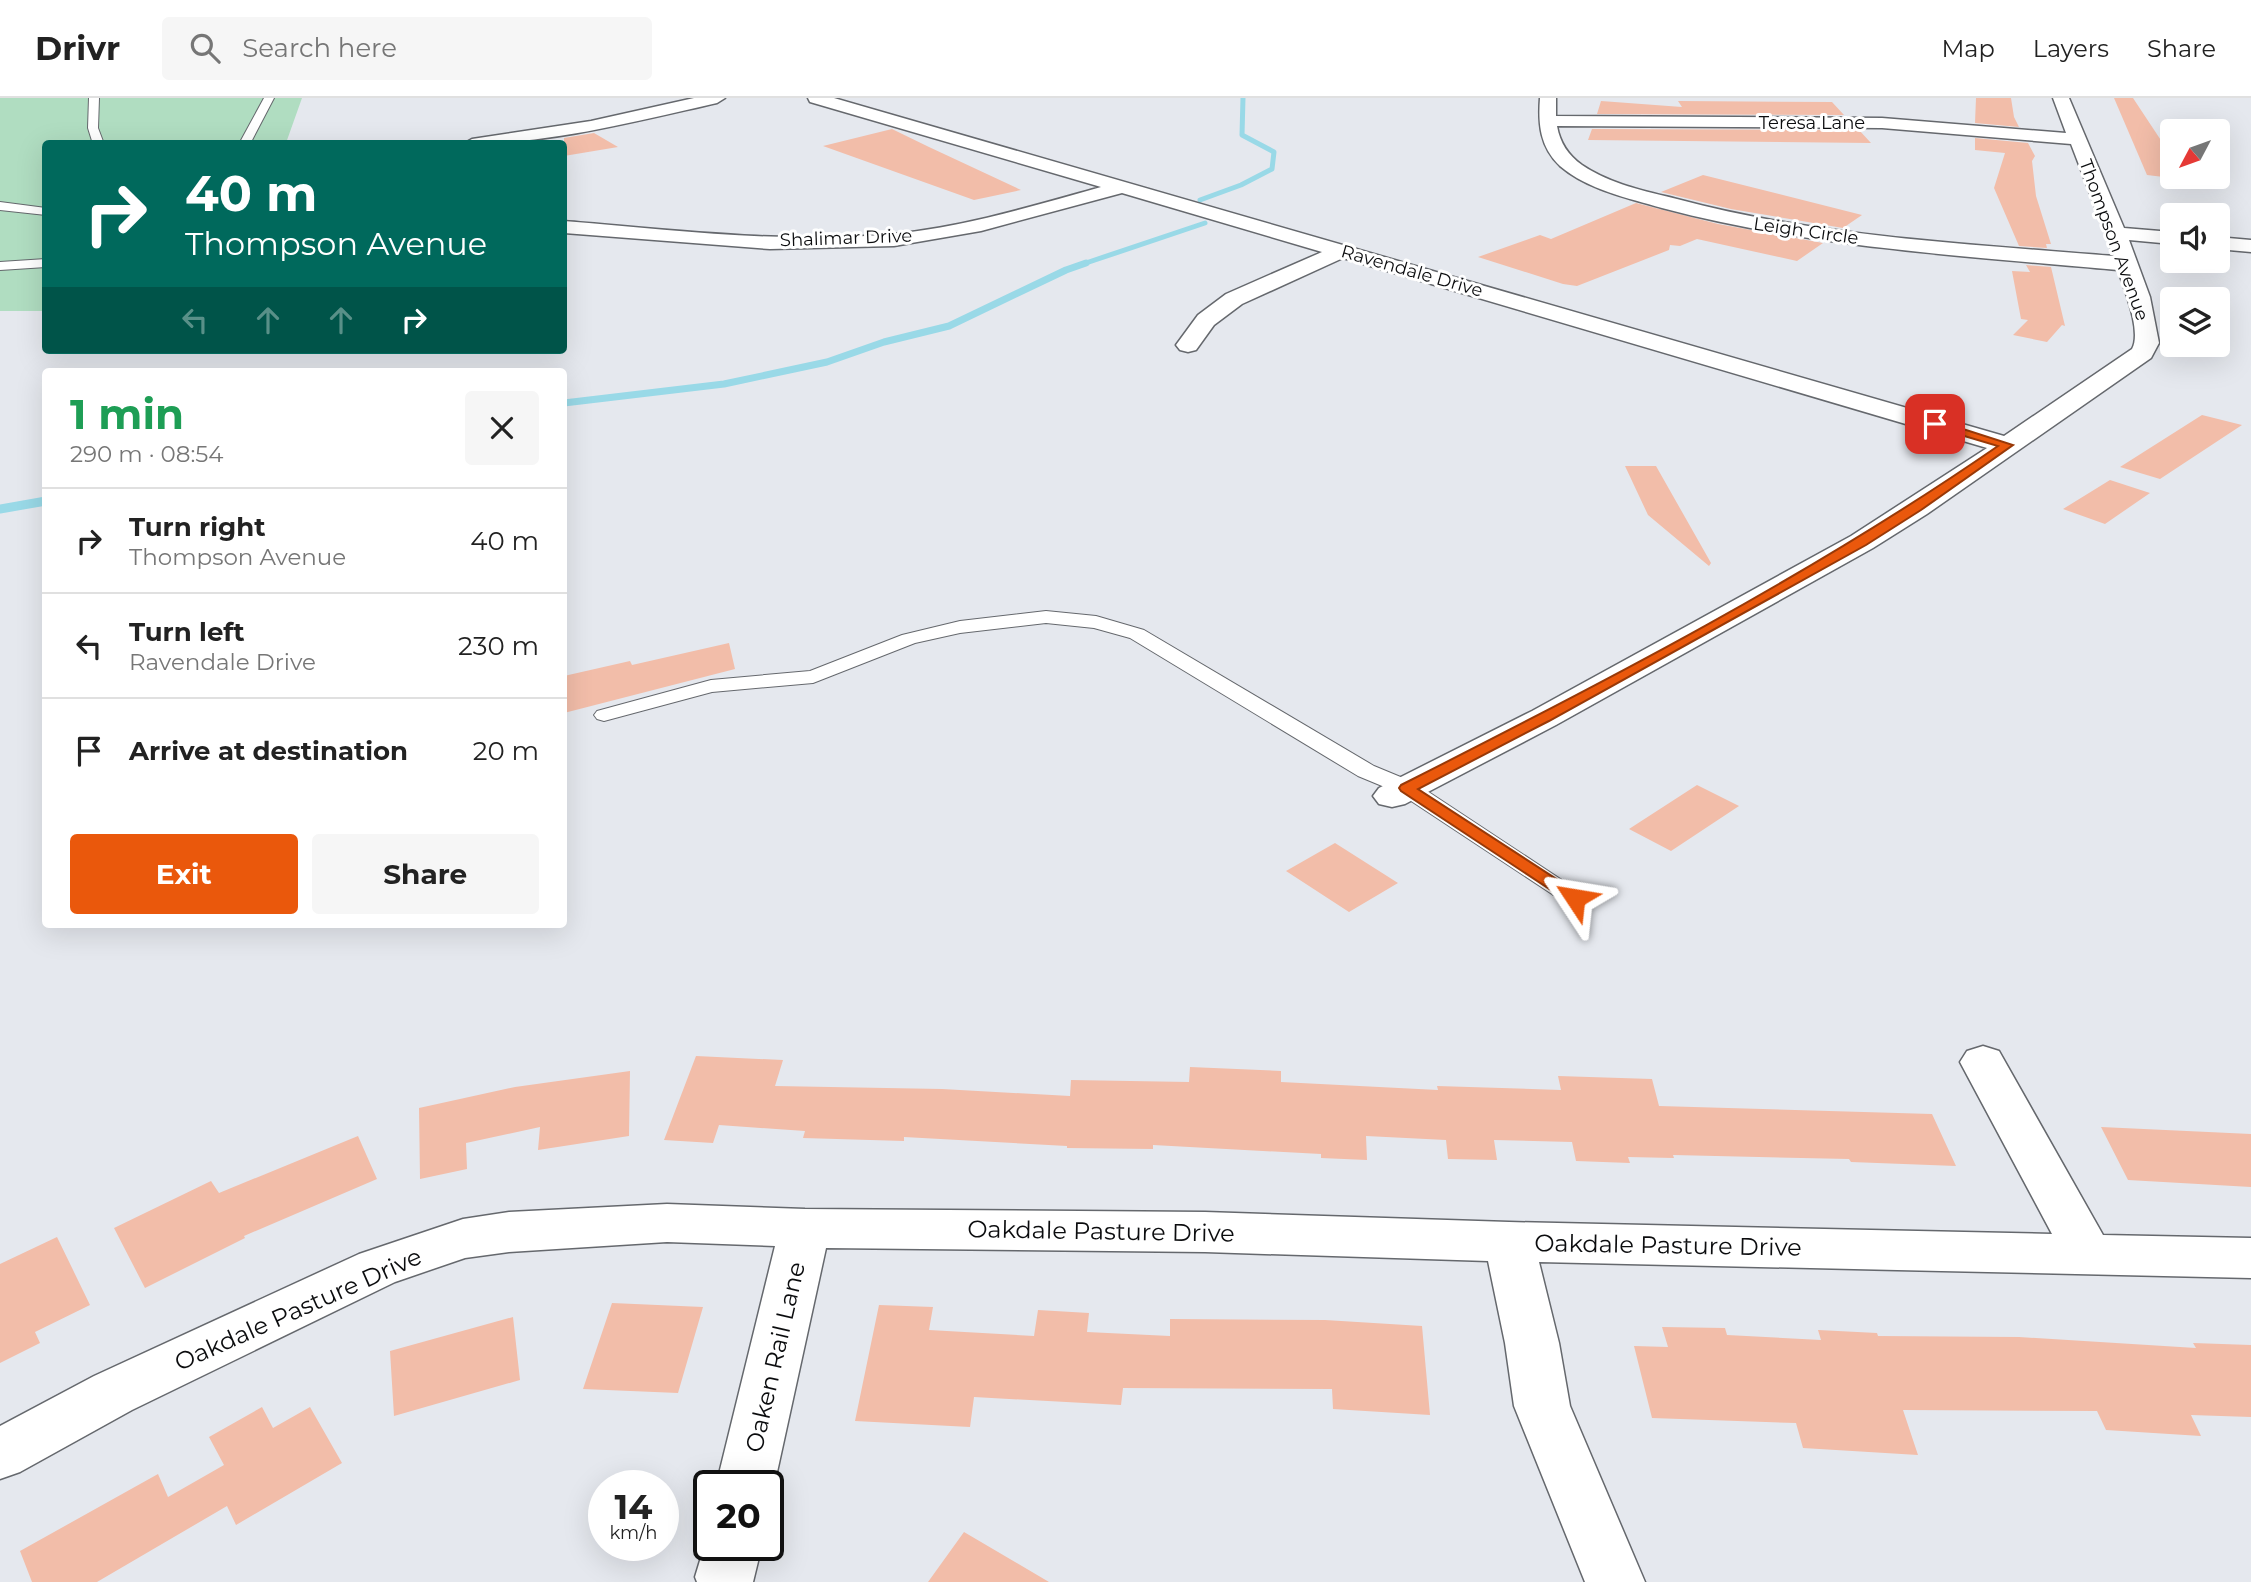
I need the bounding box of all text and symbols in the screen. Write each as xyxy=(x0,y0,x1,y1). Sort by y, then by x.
search box xyxy=(162,17,652,80)
text: Drivr xyxy=(35,28,120,68)
icon: search xyxy=(186,29,224,67)
text: Search here xyxy=(242,32,397,64)
text: Map xyxy=(1941,34,1995,63)
text: Layers xyxy=(2033,34,2109,63)
text: Share xyxy=(2147,34,2216,63)
street label: Teresa Lane xyxy=(1759,112,1865,134)
north arrow xyxy=(2160,119,2230,189)
map controls xyxy=(2160,119,2230,357)
street label: Thompson Avenue xyxy=(2075,156,2153,324)
text: 40 m xyxy=(185,164,317,223)
icon: right xyxy=(70,168,161,259)
button: sound xyxy=(2160,203,2230,273)
street label: Leigh Circle xyxy=(1752,213,1860,249)
text: Thompson Avenue xyxy=(185,224,487,263)
street label: Shalimar Drive xyxy=(779,225,913,251)
street label: Ravendale Drive xyxy=(1339,240,1485,302)
button: layers xyxy=(2160,287,2230,357)
icon: left xyxy=(176,301,214,339)
icon: ahead xyxy=(249,301,287,339)
icon: ahead xyxy=(322,301,360,339)
icon: right xyxy=(395,301,433,339)
text: 1 min xyxy=(70,388,184,440)
button: close xyxy=(465,391,539,465)
pin xyxy=(1905,394,1965,454)
icon: arrive xyxy=(1916,405,1954,443)
text: 290 m · 08:54 xyxy=(70,440,224,468)
text: Turn right xyxy=(129,511,265,543)
icon: right xyxy=(70,522,108,560)
text: 40 m xyxy=(470,525,539,557)
text: Thompson Avenue xyxy=(129,543,346,571)
text: Turn left xyxy=(129,616,245,648)
icon: left xyxy=(70,627,108,665)
text: 230 m xyxy=(458,630,539,662)
text: Ravendale Drive xyxy=(129,648,316,676)
icon: arrive xyxy=(70,732,108,770)
text: Arrive at destination xyxy=(129,735,408,767)
text: 20 m xyxy=(473,735,539,767)
button: Exit xyxy=(70,834,298,914)
button: Share xyxy=(312,834,539,914)
position arrow xyxy=(1538,861,1612,935)
street label: Oakdale Pasture Drive xyxy=(967,1214,1235,1248)
street label: Oakdale Pasture Drive xyxy=(1534,1228,1802,1262)
street label: Oakdale Pasture Drive xyxy=(170,1241,426,1377)
street label: Oaken Rail Lane xyxy=(739,1259,811,1455)
speed limit sign: 20 xyxy=(693,1470,784,1561)
text: 14 xyxy=(615,1485,652,1528)
text: km/h xyxy=(609,1522,658,1544)

